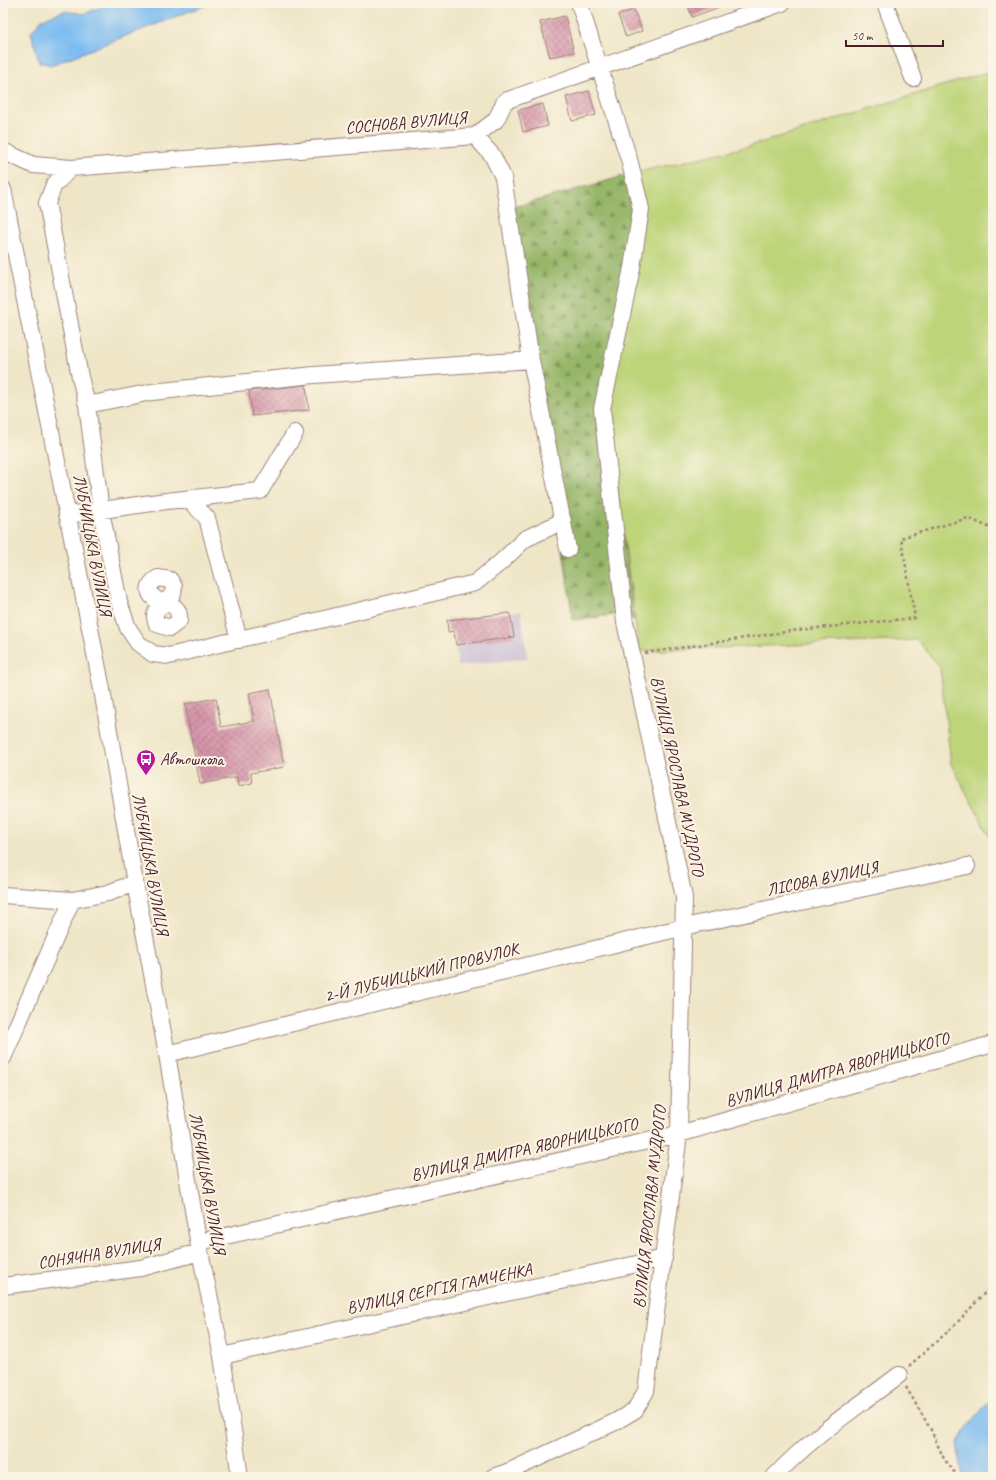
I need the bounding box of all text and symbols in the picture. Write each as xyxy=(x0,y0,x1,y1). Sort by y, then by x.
scale bar xyxy=(846,22,943,48)
text: 50 m xyxy=(852,28,874,44)
street label: СОСНОВА ВУЛИЦЯ xyxy=(345,106,470,138)
street label: ЛУБЧИЦЬКА ВУЛИЦЯ xyxy=(68,472,117,621)
street label: ВУЛИЦЯ ЯРОСЛАВА МУДРОГО xyxy=(646,675,709,880)
bus stop icon: Автошкола xyxy=(135,748,157,776)
place label: Автошкола xyxy=(160,749,225,770)
street label: ЛУБЧИЦЬКА ВУЛИЦЯ xyxy=(128,791,174,940)
street label: ЛІСОВА ВУЛИЦЯ xyxy=(765,856,882,901)
street label: 2-Й ЛУБЧИЦЬКИЙ ПРОВУЛОК xyxy=(322,938,523,1007)
street label: ВУЛИЦЯ ДМИТРА ЯВОРНИЦЬКОГО xyxy=(723,1027,954,1111)
street label: ВУЛИЦЯ ЯРОСЛАВА МУДРОГО xyxy=(628,1102,671,1309)
street label: ЛУБЧИЦЬКА ВУЛИЦЯ xyxy=(185,1110,231,1259)
street label: ВУЛИЦЯ ДМИТРА ЯВОРНИЦЬКОГО xyxy=(409,1113,642,1186)
street label: СОНЯЧНА ВУЛИЦЯ xyxy=(36,1233,165,1274)
street label: ВУЛИЦЯ СЕРГІЯ ГАМЧЕНКА xyxy=(345,1258,535,1318)

